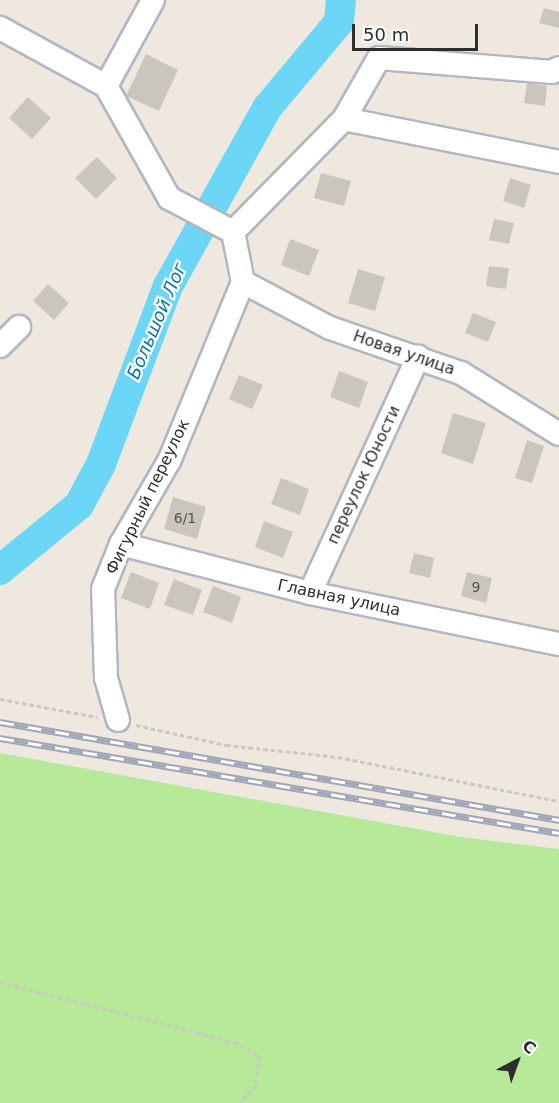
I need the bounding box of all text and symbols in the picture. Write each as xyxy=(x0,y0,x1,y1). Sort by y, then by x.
scale bar xyxy=(355,12,481,50)
text: 50 m xyxy=(363,24,409,45)
water label: Большой Лог xyxy=(123,260,191,382)
street label: Новая улица xyxy=(350,327,458,379)
street label: переулок Юности xyxy=(323,403,405,547)
street label: Фигурный переулок xyxy=(102,416,194,578)
house number: 6/1 xyxy=(174,510,196,526)
street label: Главная улица xyxy=(276,576,402,620)
house number: 9 xyxy=(472,579,480,595)
north arrow xyxy=(487,1031,547,1091)
text: С xyxy=(518,1036,540,1058)

